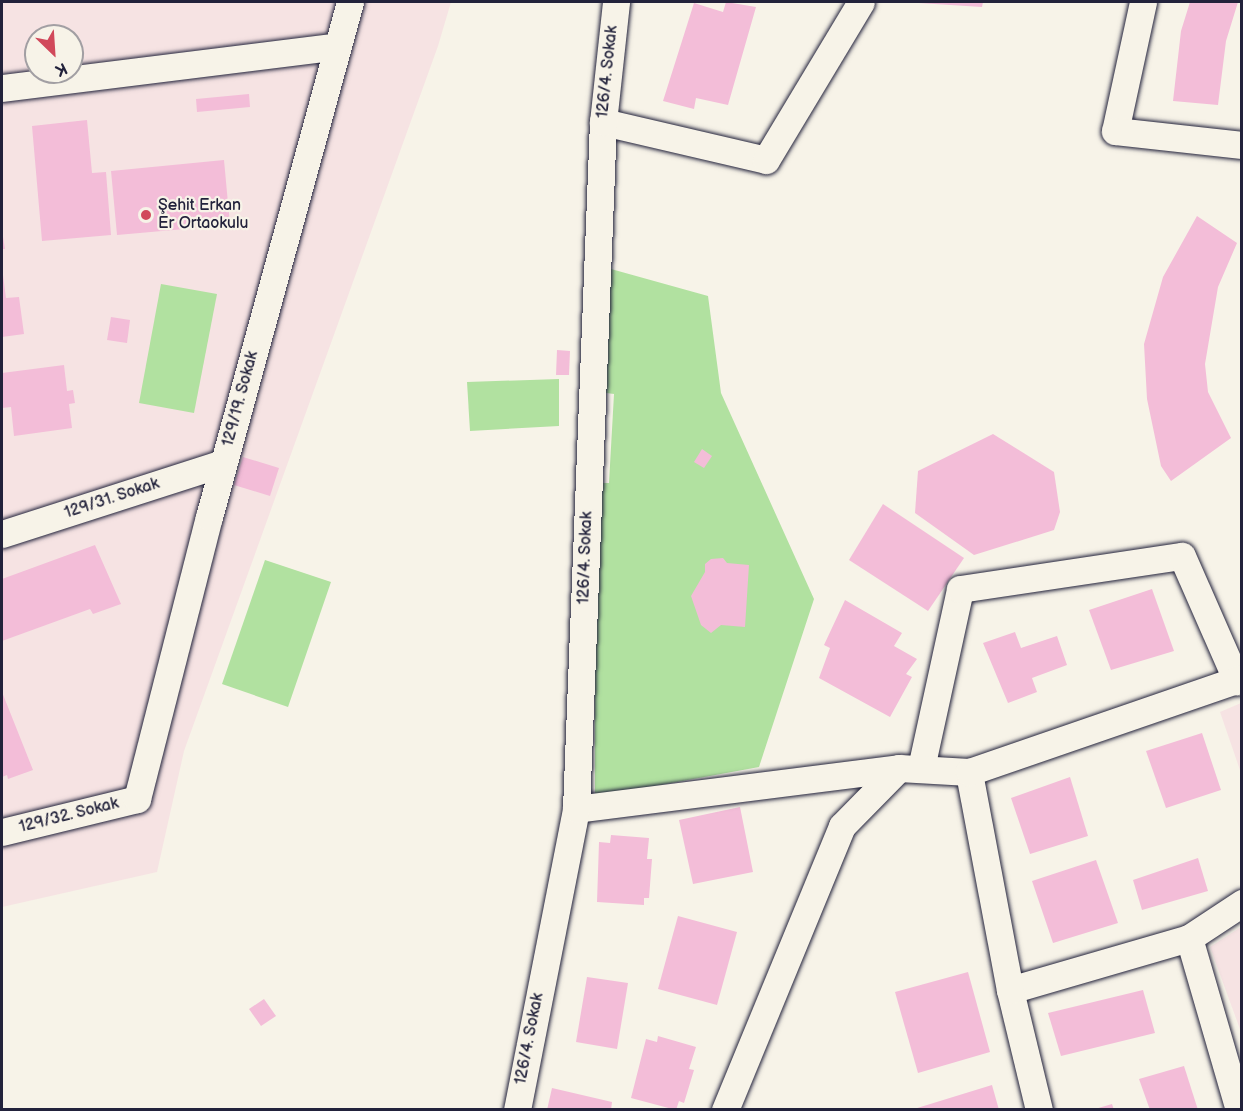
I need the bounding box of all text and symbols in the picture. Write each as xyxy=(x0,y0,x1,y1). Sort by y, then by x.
north arrow xyxy=(24,24,84,84)
street label: 126/4. Sokak xyxy=(594,25,622,119)
text: K xyxy=(52,58,70,80)
place label: Şehit Erkan Er Ortaokulu xyxy=(158,196,248,234)
marker: Şehit Erkan Er Ortaokulu xyxy=(139,208,153,222)
street label: 129/19. Sokak xyxy=(219,349,263,449)
street label: 129/31. Sokak xyxy=(62,475,162,523)
street label: 126/4. Sokak xyxy=(575,511,597,605)
street label: 129/32. Sokak xyxy=(17,794,121,838)
street label: 126/4. Sokak xyxy=(512,991,548,1087)

